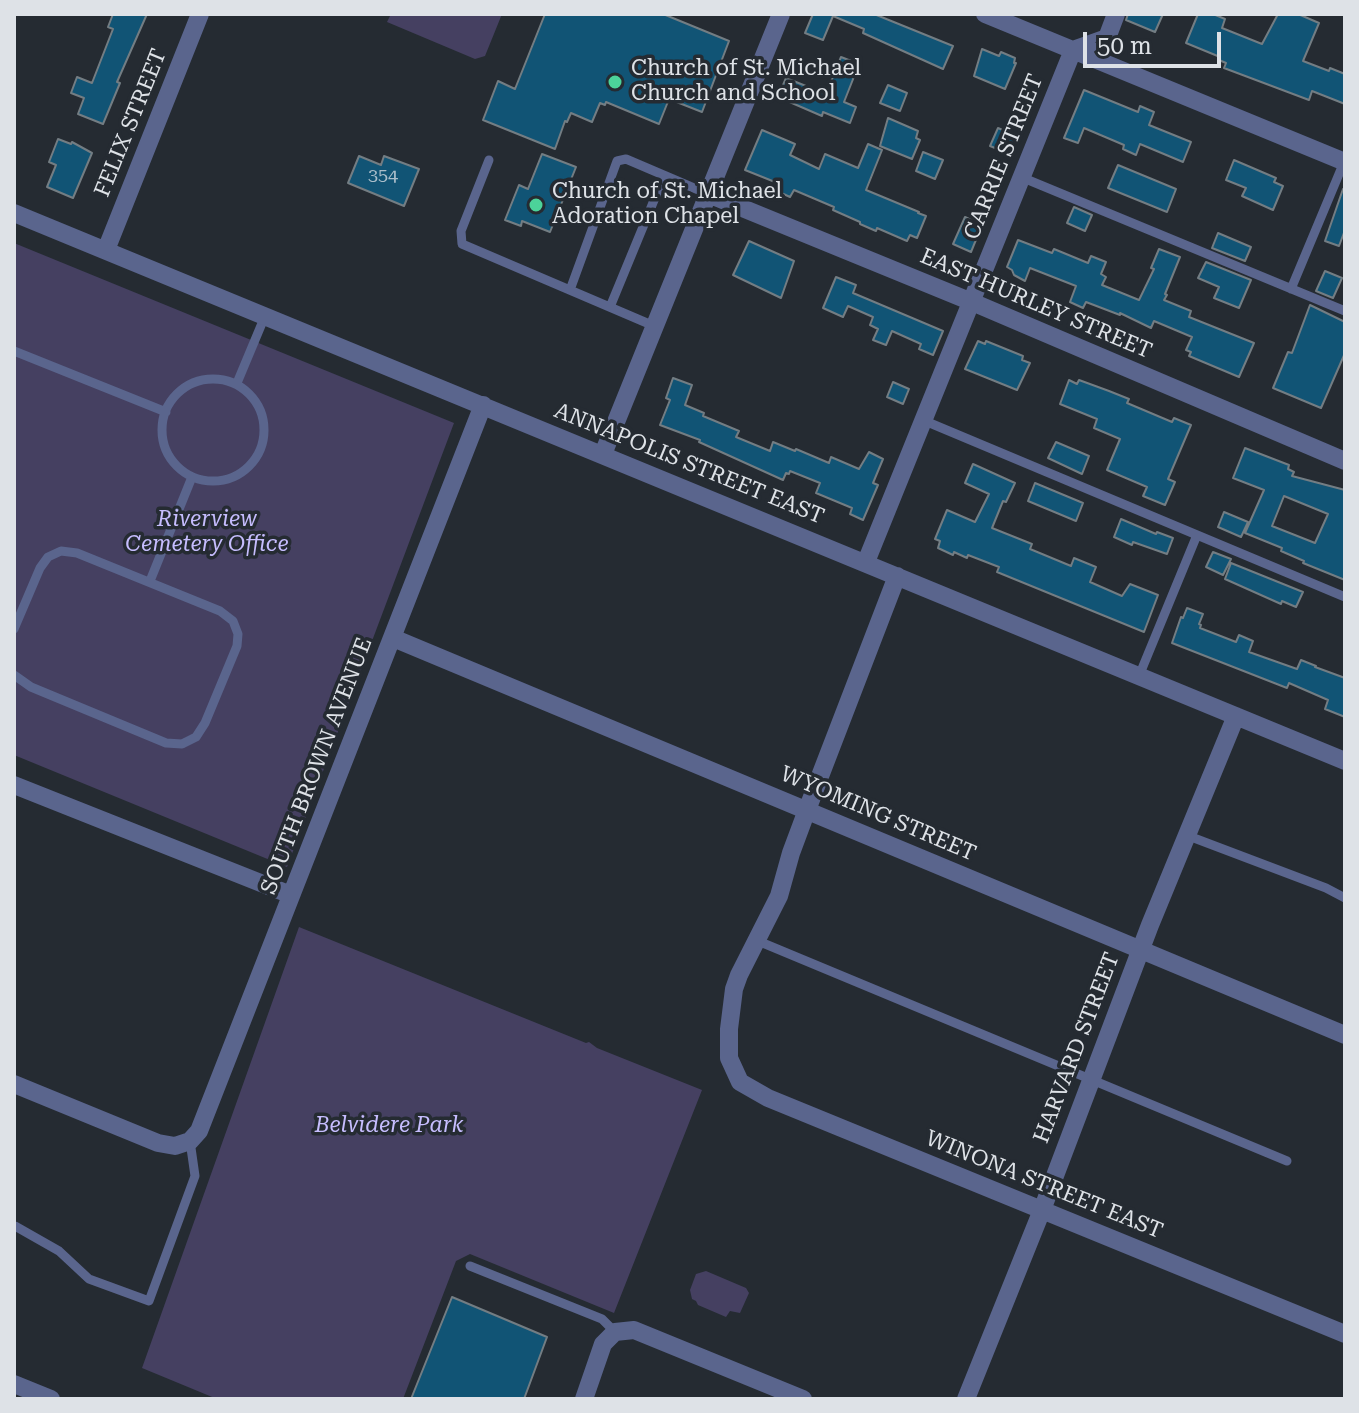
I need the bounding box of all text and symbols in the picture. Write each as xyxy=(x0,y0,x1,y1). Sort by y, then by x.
scale bar xyxy=(1087,16,1225,66)
text: 50 m xyxy=(1097,32,1152,60)
street label: FELIX STREET xyxy=(89,45,173,201)
place label: Church of St. Michael Church and School xyxy=(631,56,861,108)
street label: CARRIE STREET xyxy=(959,71,1049,243)
marker: Church of St. Michael Church and School xyxy=(606,73,624,91)
house number: 354 xyxy=(368,165,398,187)
place label: Church of St. Michael Adoration Chapel xyxy=(552,179,782,230)
marker: Church of St. Michael Adoration Chapel xyxy=(527,196,545,214)
street label: EAST HURLEY STREET xyxy=(916,243,1156,365)
street label: ANNAPOLIS STREET EAST xyxy=(550,398,828,530)
park label: Riverview Cemetery Office xyxy=(125,507,289,558)
street label: SOUTH BROWN AVENUE xyxy=(256,634,378,898)
street label: WYOMING STREET xyxy=(776,761,980,867)
street label: HARVARD STREET xyxy=(1028,949,1126,1147)
park label: Belvidere Park xyxy=(315,1113,463,1139)
street label: WINONA STREET EAST xyxy=(921,1125,1167,1245)

